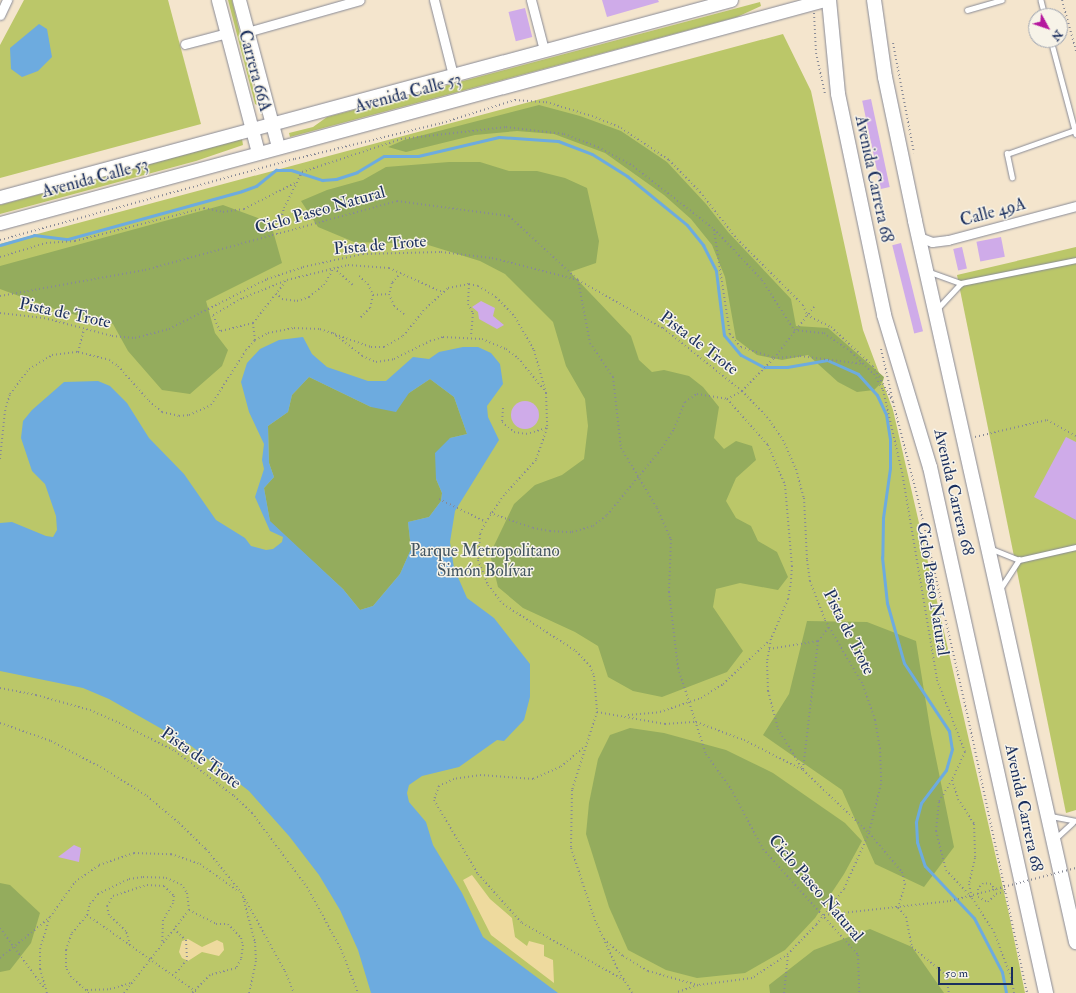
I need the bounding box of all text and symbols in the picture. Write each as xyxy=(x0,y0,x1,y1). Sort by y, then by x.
north arrow xyxy=(1028,8,1068,48)
text: N xyxy=(1049,27,1065,43)
street label: Carrera 66A xyxy=(234,28,276,114)
street label: Avenida Calle 53 xyxy=(352,69,464,117)
street label: Avenida Carrera 68 xyxy=(851,114,897,244)
street label: Avenida Calle 53 xyxy=(39,154,151,202)
street label: Ciclo Paseo Natural xyxy=(252,182,388,238)
street label: Calle 49A xyxy=(958,193,1028,231)
street label: Pista de Trote xyxy=(333,231,427,259)
street label: Pista de Trote xyxy=(17,293,113,333)
street label: Pista de Trote xyxy=(656,307,742,379)
street label: Avenida Carrera 68 xyxy=(930,427,978,557)
street label: Ciclo Paseo Natural xyxy=(912,521,954,657)
park label: Parque Metropolitano Simón Bolívar xyxy=(410,541,560,581)
street label: Pista de Trote xyxy=(819,586,879,678)
street label: Pista de Trote xyxy=(157,723,245,793)
street label: Avenida Carrera 68 xyxy=(1001,743,1047,873)
street label: Ciclo Paseo Natural xyxy=(764,830,868,946)
scale bar xyxy=(940,959,1015,985)
text: 50 m xyxy=(945,966,968,981)

